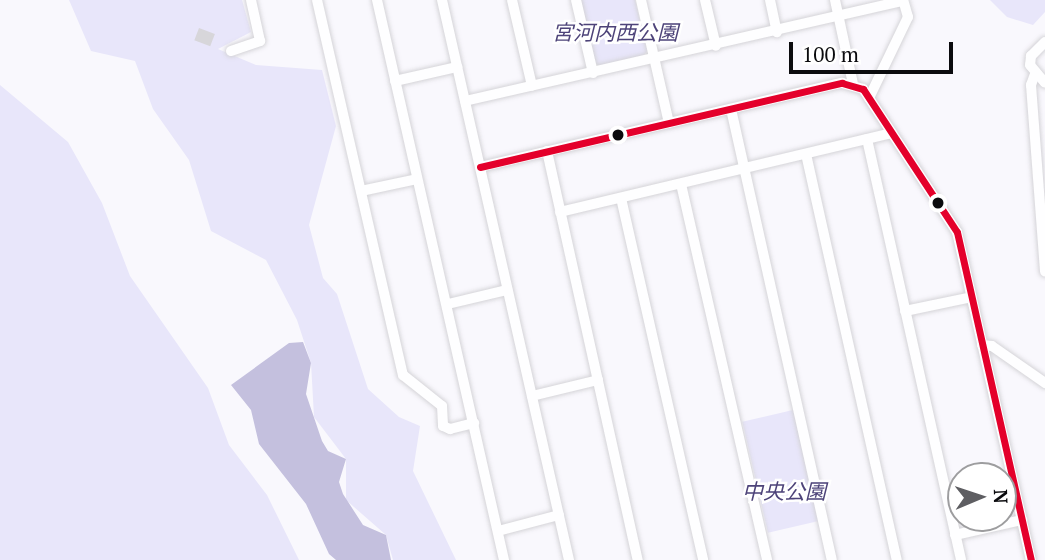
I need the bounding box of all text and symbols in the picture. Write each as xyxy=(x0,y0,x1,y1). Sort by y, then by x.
park label: 宮河内西公園 xyxy=(552,19,678,45)
scale bar xyxy=(793,28,958,72)
text: 100 m xyxy=(802,40,859,68)
unlabelled marker xyxy=(611,128,625,142)
unlabelled marker xyxy=(931,196,945,210)
north arrow xyxy=(947,462,1017,532)
park label: 中央公園 xyxy=(742,478,826,504)
text: N xyxy=(989,489,1014,504)

